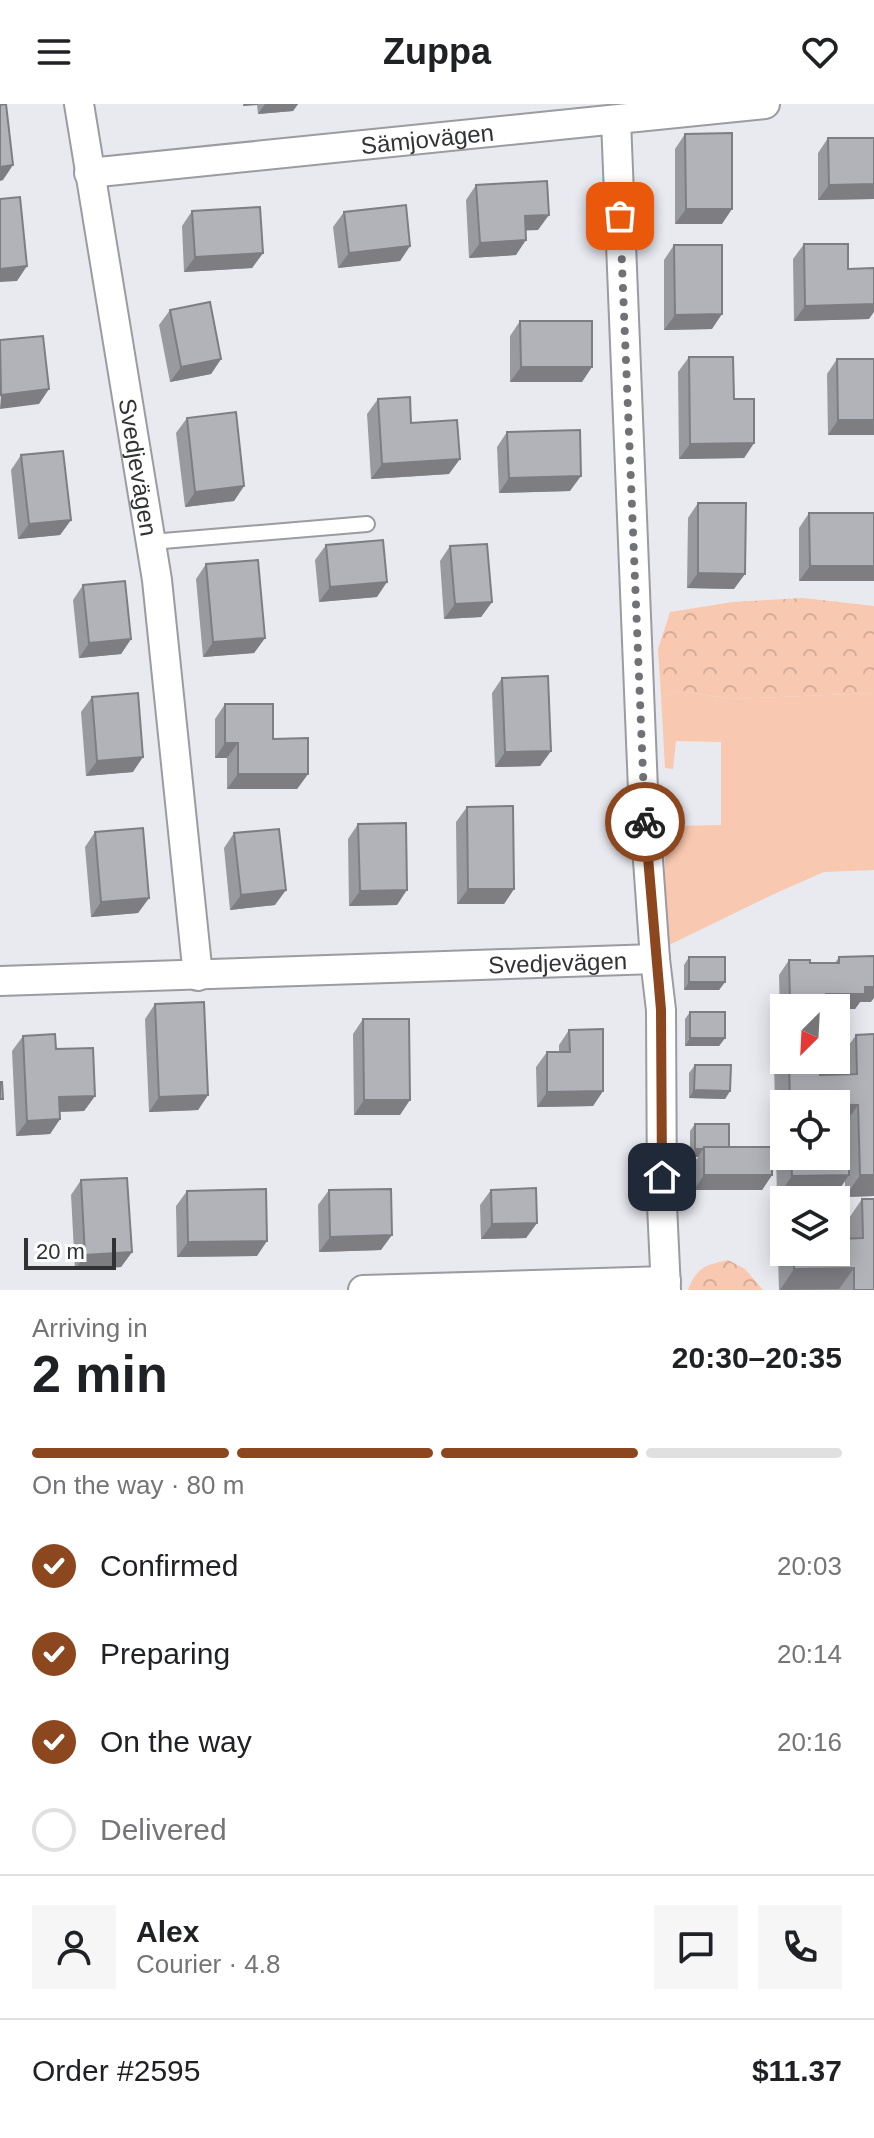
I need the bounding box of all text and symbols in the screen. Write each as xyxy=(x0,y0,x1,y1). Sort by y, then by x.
icon: menu xyxy=(32,30,76,74)
icon: heart xyxy=(798,30,842,74)
text: Zuppa xyxy=(383,31,491,72)
street label: Sämjovägen xyxy=(359,118,495,159)
pin xyxy=(586,182,654,250)
icon: bag xyxy=(598,194,642,238)
street label: Svedjevägen xyxy=(114,396,163,538)
courier xyxy=(605,782,685,862)
icon: bike xyxy=(623,800,667,844)
street label: Svedjevägen xyxy=(488,946,628,978)
north arrow xyxy=(770,994,850,1074)
map controls xyxy=(770,994,850,1266)
button: locate xyxy=(770,1090,850,1170)
pin xyxy=(628,1143,696,1211)
icon: home xyxy=(640,1155,684,1199)
button: layers xyxy=(770,1186,850,1266)
scale bar xyxy=(24,1234,116,1270)
text: 20 m xyxy=(36,1239,85,1264)
text: Arriving in xyxy=(32,1313,148,1343)
text: 20:30–20:35 xyxy=(672,1341,842,1374)
text: 2 min xyxy=(32,1345,168,1403)
text: On the way · 80 m xyxy=(32,1470,244,1500)
icon: check xyxy=(32,1544,76,1588)
text: Confirmed xyxy=(100,1549,238,1582)
text: 20:03 xyxy=(777,1551,842,1581)
icon: check xyxy=(32,1632,76,1676)
text: Preparing xyxy=(100,1637,230,1670)
text: 20:14 xyxy=(777,1639,842,1669)
icon: check xyxy=(32,1720,76,1764)
text: On the way xyxy=(100,1725,252,1758)
text: 20:16 xyxy=(777,1727,842,1757)
text: Delivered xyxy=(100,1813,227,1846)
button: person xyxy=(32,1905,116,1989)
button: chat xyxy=(654,1905,738,1989)
button: phone xyxy=(758,1905,842,1989)
text: Alex xyxy=(136,1915,199,1948)
text: Courier · 4.8 xyxy=(136,1949,281,1979)
text: Order #2595 xyxy=(32,2054,200,2087)
text: $11.37 xyxy=(752,2054,842,2087)

